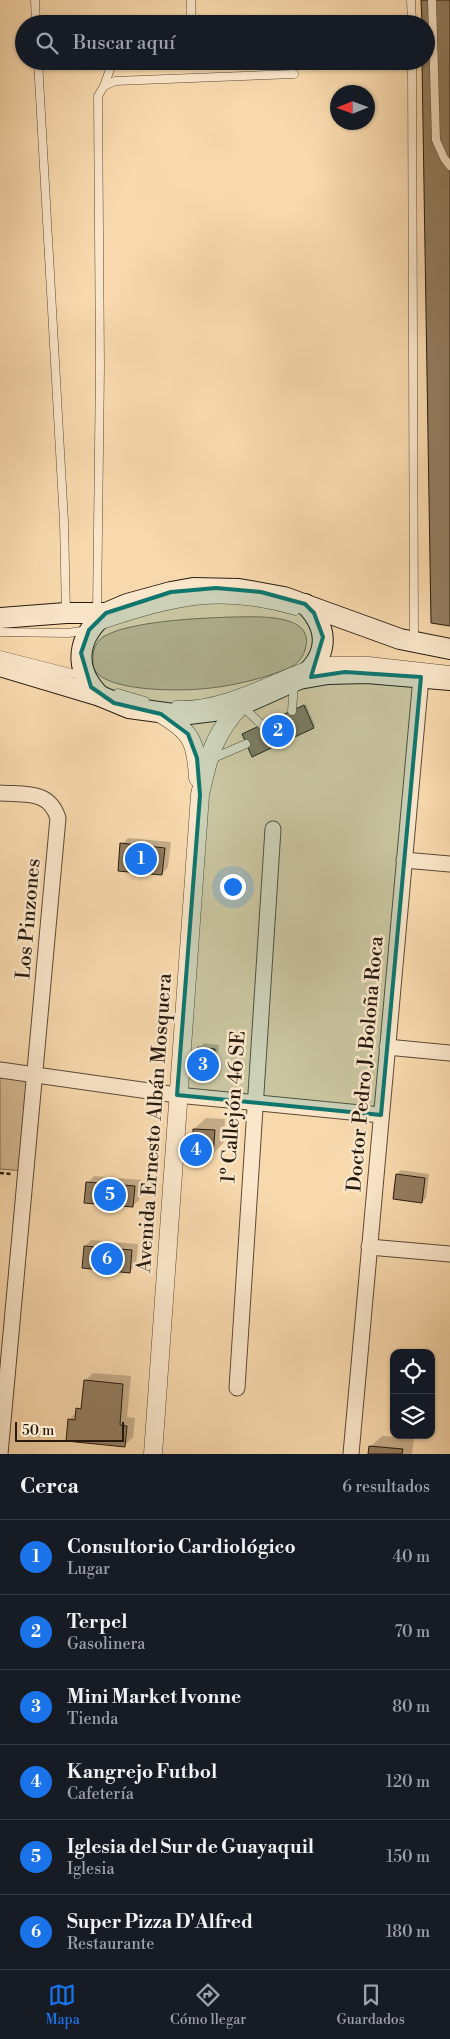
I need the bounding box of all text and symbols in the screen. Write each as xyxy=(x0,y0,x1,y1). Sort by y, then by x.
search box xyxy=(15,15,435,70)
icon: search xyxy=(33,29,61,57)
text: Buscar aquí xyxy=(73,31,175,55)
north arrow xyxy=(330,85,375,130)
pin: 2 xyxy=(262,712,294,750)
pin: 1 xyxy=(125,840,157,878)
street label: Los Pinzones xyxy=(11,858,47,980)
your location xyxy=(220,874,246,900)
street label: Doctor Pedro J. Boloña Roca xyxy=(342,934,390,1193)
street label: Avenida Ernesto Albán Mosquera xyxy=(132,972,178,1274)
street label: 1º Callejón 46 SE xyxy=(216,1030,252,1184)
pin: 3 xyxy=(187,1046,219,1084)
pin: 4 xyxy=(180,1131,212,1169)
pin: 5 xyxy=(94,1176,126,1214)
pin: 6 xyxy=(91,1240,123,1278)
map controls xyxy=(390,1349,435,1439)
button: locate xyxy=(390,1349,435,1394)
button: layers xyxy=(390,1394,435,1439)
scale bar xyxy=(15,1419,124,1442)
text: 50 m xyxy=(22,1422,54,1440)
text: Cerca xyxy=(20,1474,79,1500)
text: 6 resultados xyxy=(342,1477,430,1497)
text: Consultorio Cardiológico xyxy=(67,1535,296,1559)
text: 1 xyxy=(32,1547,40,1567)
text: 40 m xyxy=(393,1547,430,1567)
text: Lugar xyxy=(67,1559,110,1579)
text: Terpel xyxy=(67,1610,128,1634)
text: 2 xyxy=(31,1622,41,1642)
text: 70 m xyxy=(394,1622,430,1642)
text: Gasolinera xyxy=(67,1634,145,1654)
text: Mini Market Ivonne xyxy=(67,1685,241,1709)
text: 3 xyxy=(31,1697,41,1717)
text: 80 m xyxy=(392,1697,430,1717)
text: Tienda xyxy=(67,1709,118,1729)
text: Kangrejo Futbol xyxy=(67,1760,217,1784)
text: 4 xyxy=(31,1772,41,1792)
text: 120 m xyxy=(386,1772,430,1792)
text: Cafetería xyxy=(67,1784,134,1804)
text: Iglesia del Sur de Guayaquil xyxy=(67,1835,314,1859)
text: 5 xyxy=(31,1847,41,1867)
text: 150 m xyxy=(386,1847,430,1867)
text: Iglesia xyxy=(67,1859,115,1879)
text: Super Pizza D'Alfred xyxy=(67,1910,253,1934)
text: 6 xyxy=(31,1922,41,1942)
text: 180 m xyxy=(386,1922,430,1942)
text: Restaurante xyxy=(67,1934,154,1954)
tab: Mapa xyxy=(45,1981,80,2029)
tab: Cómo llegar xyxy=(170,1981,246,2029)
tab: Guardados xyxy=(337,1981,405,2029)

